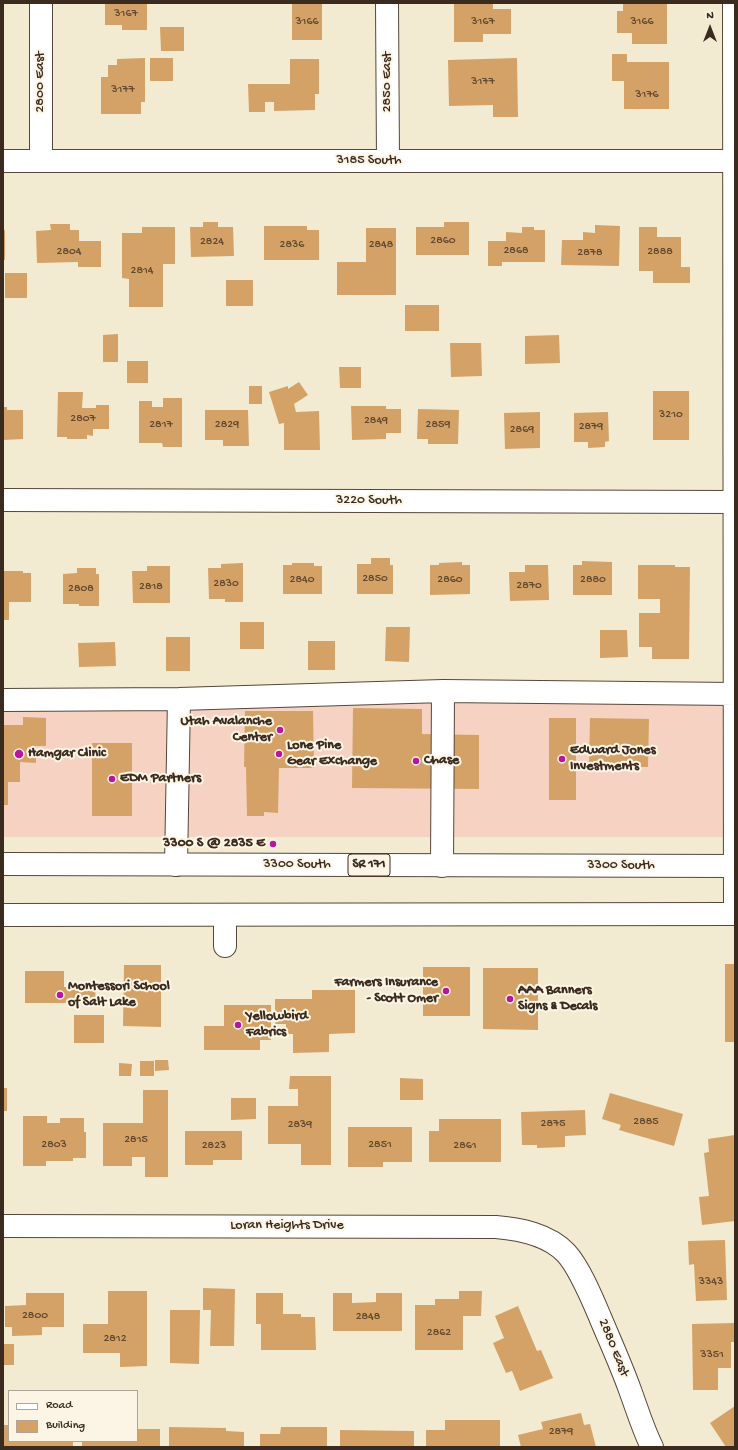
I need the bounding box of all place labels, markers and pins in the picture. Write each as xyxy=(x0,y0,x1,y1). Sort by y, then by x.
place label: Utah Avalanche Center xyxy=(180,714,272,746)
marker: Utah Avalanche Center xyxy=(275,725,285,735)
place label: Lone Pine Gear Exchange xyxy=(287,738,377,770)
place label: Edward Jones Investments xyxy=(570,743,656,776)
place label: Hamgar Clinic xyxy=(28,746,106,762)
marker: Hamgar Clinic xyxy=(13,748,25,760)
marker: Lone Pine Gear Exchange xyxy=(274,749,284,759)
place label: Chase xyxy=(424,753,459,769)
marker: Edward Jones Investments xyxy=(557,754,567,764)
marker: Chase xyxy=(411,756,421,766)
place label: EDM Partners xyxy=(120,771,201,787)
marker: EDM Partners xyxy=(107,774,117,784)
place label: 3300 S @ 2835 E xyxy=(163,836,265,852)
marker: 3300 S @ 2835 E xyxy=(268,839,278,849)
place label: Farmers Insurance - Scott Omer xyxy=(334,975,438,1008)
place label: Montessori School of Salt Lake xyxy=(68,979,170,1012)
place label: AAA Banners Signs & Decals xyxy=(518,983,598,1016)
marker: Farmers Insurance - Scott Omer xyxy=(441,986,451,996)
marker: Montessori School of Salt Lake xyxy=(55,990,65,1000)
marker: AAA Banners Signs & Decals xyxy=(505,994,515,1004)
place label: Yellowbird Fabrics xyxy=(246,1009,308,1042)
marker: Yellowbird Fabrics xyxy=(233,1020,243,1030)

